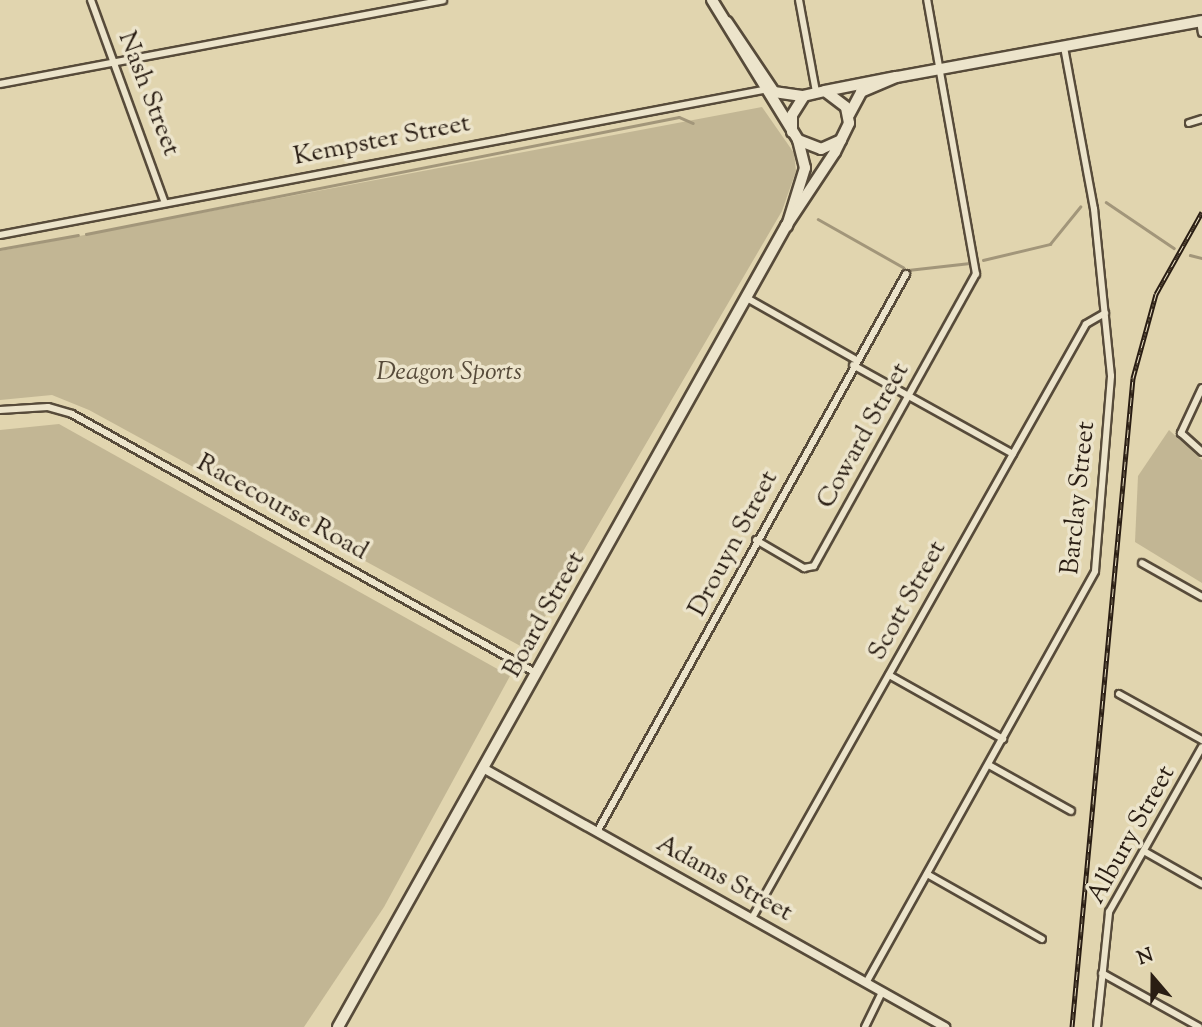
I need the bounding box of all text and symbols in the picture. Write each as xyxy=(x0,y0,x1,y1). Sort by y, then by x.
street label: Nash Street xyxy=(110,27,186,161)
street label: Kempster Street xyxy=(291,109,473,173)
park label: Deagon Sports xyxy=(376,357,522,389)
street label: Coward Street xyxy=(811,358,917,514)
street label: Barclay Street xyxy=(1055,420,1103,576)
street label: Racecourse Road xyxy=(191,448,373,568)
street label: Drouyn Street xyxy=(683,466,785,622)
street label: Scott Street xyxy=(862,536,954,666)
street label: Board Street xyxy=(498,547,592,683)
street label: Albury Street xyxy=(1081,760,1183,910)
street label: Adams Street xyxy=(650,829,798,929)
north arrow xyxy=(1118,943,1188,1013)
text: N xyxy=(1134,943,1157,973)

